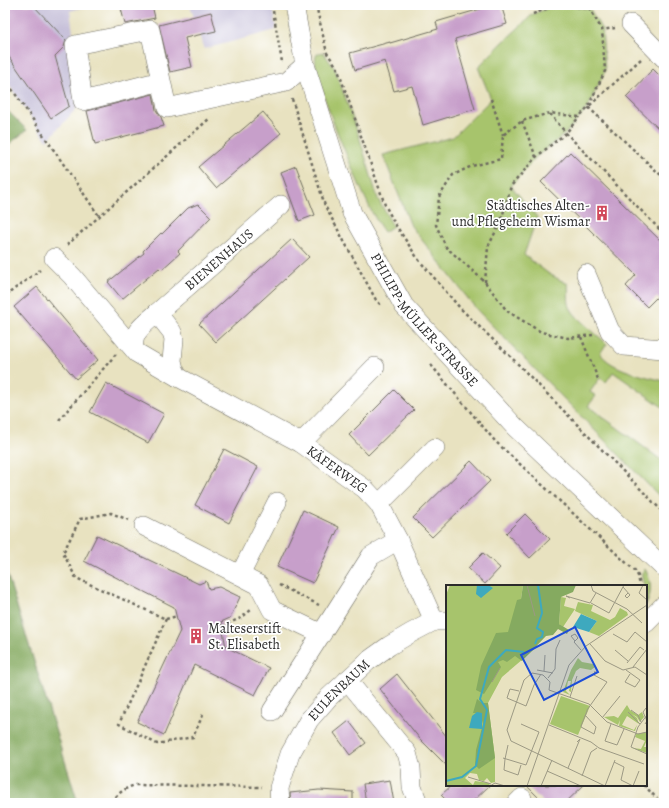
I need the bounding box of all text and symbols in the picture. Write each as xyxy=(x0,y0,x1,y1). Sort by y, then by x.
place label: Städtisches Alten- und Pflegeheim Wismar xyxy=(452,196,591,231)
building icon: Städtisches Alten- und Pflegeheim Wismar xyxy=(593,204,611,222)
street label: BIENENHAUS xyxy=(181,224,258,295)
street label: PHILIPP-MÜLLER-STRASSE xyxy=(366,249,482,391)
street label: KÄFERWEG xyxy=(303,441,371,498)
inset map xyxy=(446,585,647,786)
place label: Malteserstift St. Elisabeth xyxy=(208,619,281,654)
building icon: Malteserstift St. Elisabeth xyxy=(187,627,205,645)
street label: EULENBAUM xyxy=(303,655,374,725)

